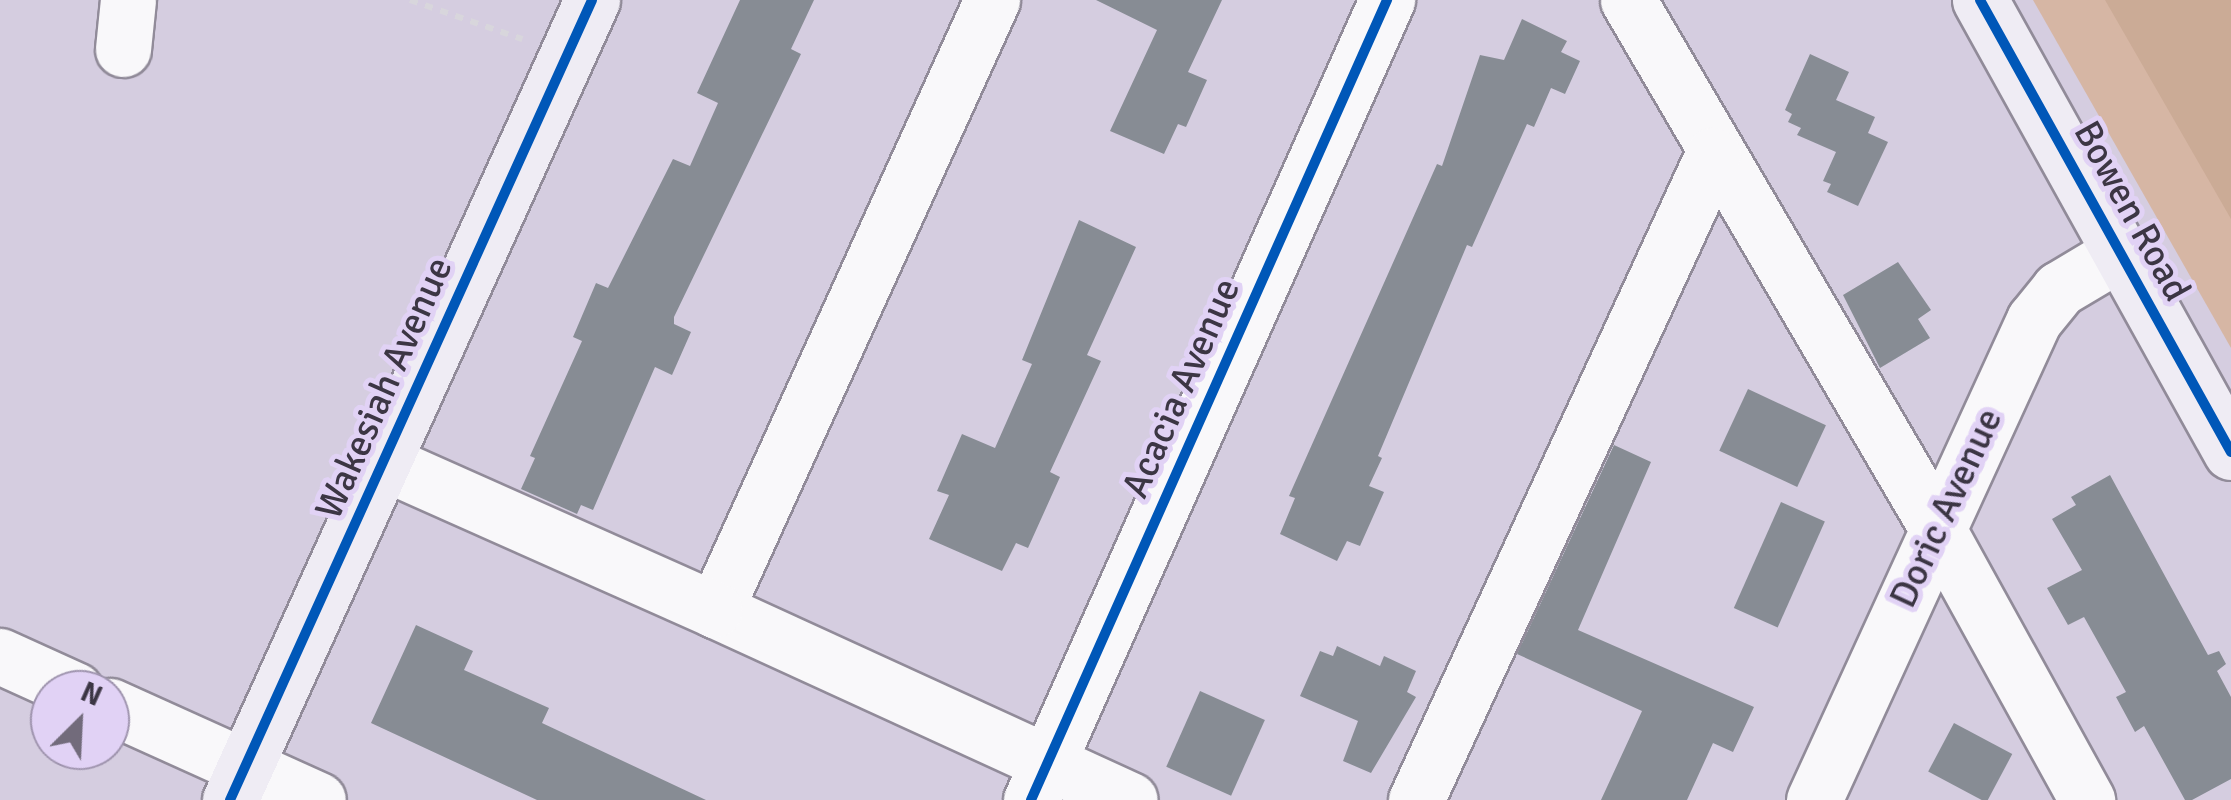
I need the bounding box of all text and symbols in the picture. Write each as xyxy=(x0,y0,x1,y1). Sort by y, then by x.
street label: Bowen Road xyxy=(2064,113,2200,309)
street label: Wakesiah Avenue xyxy=(306,250,462,526)
street label: Acacia Avenue xyxy=(1112,271,1250,505)
street label: Doric Avenue xyxy=(1880,401,2012,615)
north arrow xyxy=(30,670,130,770)
text: N xyxy=(76,675,107,714)

